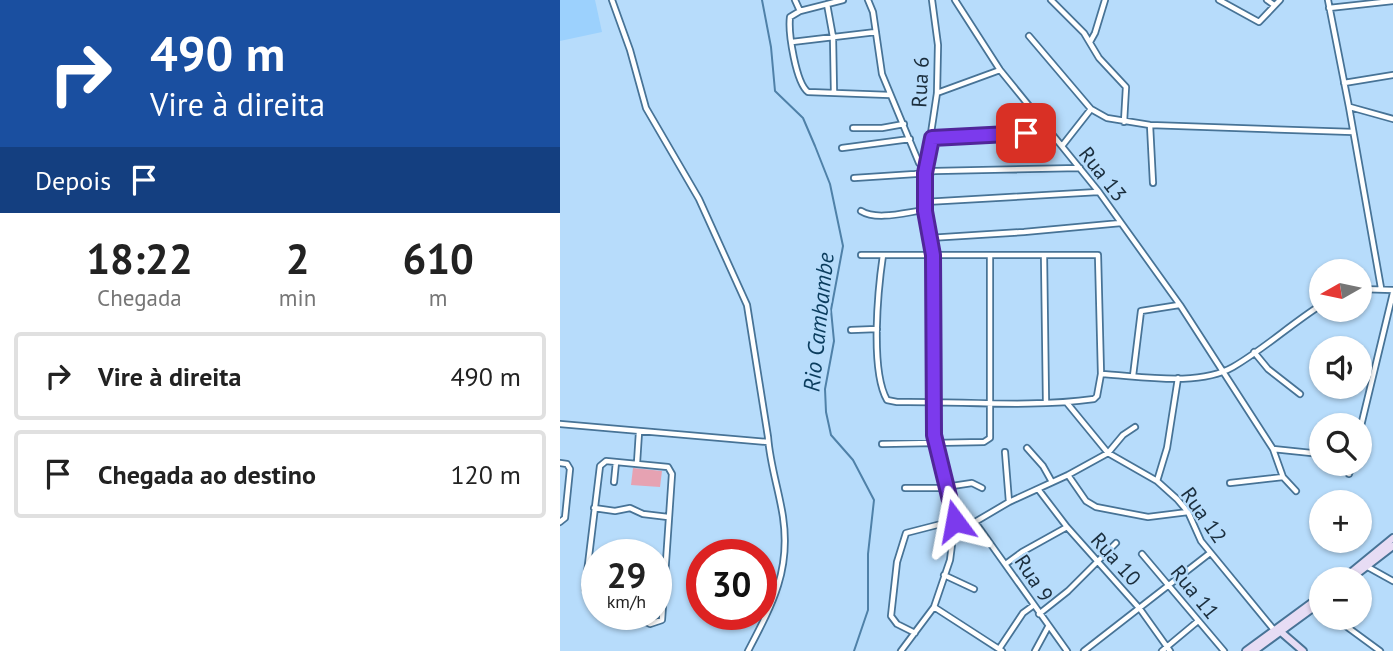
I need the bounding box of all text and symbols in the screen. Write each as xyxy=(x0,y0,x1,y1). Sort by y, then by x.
text: 490 m xyxy=(150,21,285,85)
icon: right xyxy=(35,28,126,119)
street label: Rua 6 xyxy=(905,56,935,108)
text: Vire à direita xyxy=(150,83,325,125)
pin xyxy=(996,103,1056,163)
icon: arrive xyxy=(1007,114,1045,152)
street label: Rua 13 xyxy=(1073,141,1133,207)
icon: arrive xyxy=(125,161,163,199)
text: Depois xyxy=(35,164,111,197)
text: 18:22 xyxy=(86,231,193,286)
text: 2 xyxy=(286,231,309,286)
text: 610 xyxy=(402,231,474,286)
water label: Rio Cambambe xyxy=(796,251,840,393)
north arrow xyxy=(1309,259,1372,322)
map controls xyxy=(1309,259,1372,630)
text: Chegada xyxy=(97,283,182,312)
text: min xyxy=(279,283,316,312)
text: m xyxy=(429,283,447,312)
button: sound xyxy=(1309,336,1372,399)
icon: right xyxy=(39,357,77,395)
text: Vire à direita xyxy=(98,360,241,393)
text: 490 m xyxy=(450,360,521,393)
button: search xyxy=(1309,413,1372,476)
icon: arrive xyxy=(39,455,77,493)
text: Chegada ao destino xyxy=(98,458,316,491)
text: 120 m xyxy=(450,458,521,491)
street label: Rua 12 xyxy=(1175,482,1233,548)
position arrow xyxy=(918,484,992,558)
button: + xyxy=(1309,490,1372,553)
street label: Rua 10 xyxy=(1085,527,1147,591)
speed limit sign: 30 xyxy=(686,539,777,630)
street label: Rua 9 xyxy=(1009,549,1059,607)
text: 29 xyxy=(607,552,646,598)
street label: Rua 11 xyxy=(1165,559,1225,625)
button: − xyxy=(1309,567,1372,630)
text: km/h xyxy=(607,590,646,613)

